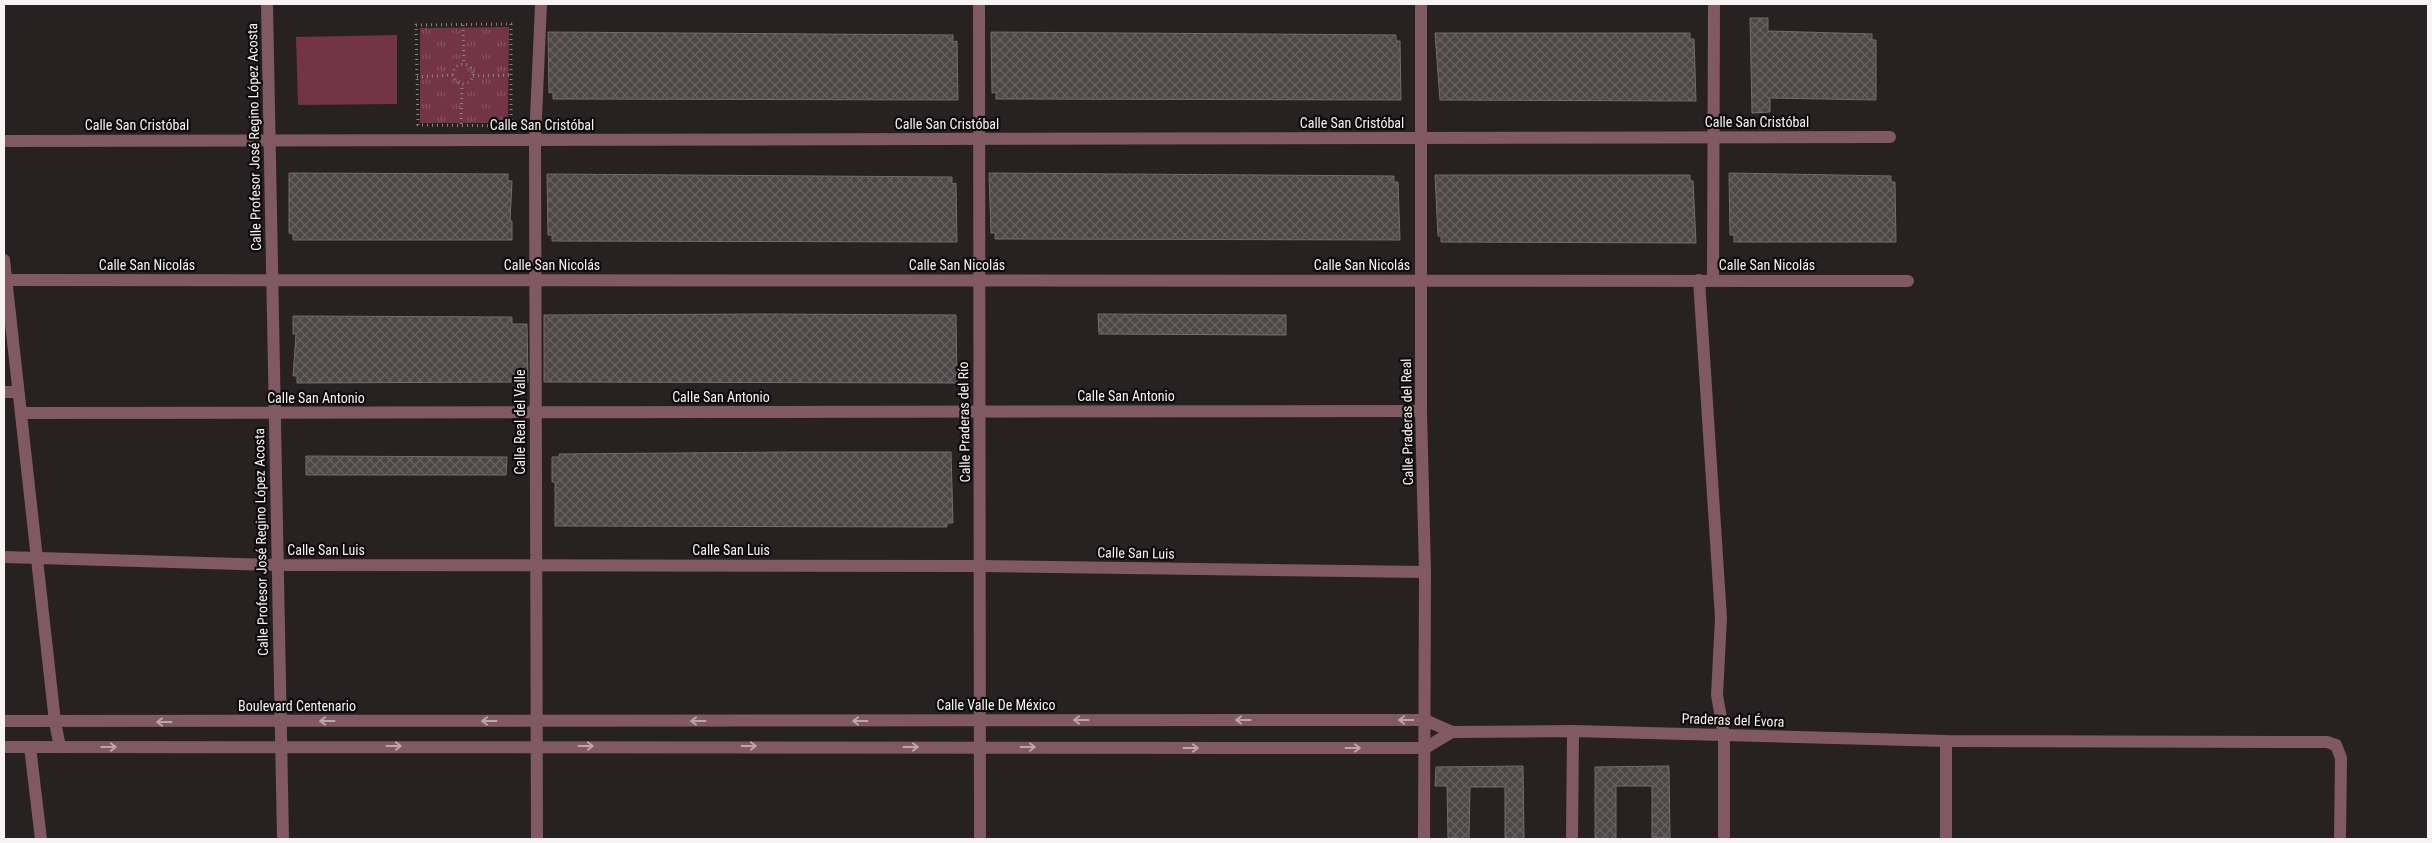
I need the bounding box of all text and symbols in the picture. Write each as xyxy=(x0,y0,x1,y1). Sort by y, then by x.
street label: Calle Profesor José Regino López Acosta xyxy=(244,23,264,251)
street label: Calle San Cristóbal xyxy=(1705,114,1809,130)
street label: Calle San Cristóbal xyxy=(1300,115,1404,131)
street label: Calle San Cristóbal xyxy=(895,116,999,132)
street label: Calle San Cristóbal xyxy=(85,117,189,133)
street label: Calle San Cristóbal xyxy=(490,117,594,133)
street label: Calle San Nicolás xyxy=(99,257,195,273)
street label: Calle San Nicolás xyxy=(504,257,600,273)
street label: Calle San Nicolás xyxy=(909,257,1005,273)
street label: Calle San Nicolás xyxy=(1314,257,1410,273)
street label: Calle San Nicolás xyxy=(1719,257,1815,273)
street label: Calle Praderas del Real xyxy=(1398,358,1416,486)
street label: Calle Praderas del Río xyxy=(955,361,973,483)
street label: Calle Real del Valle xyxy=(512,369,528,475)
street label: Calle San Antonio xyxy=(1077,388,1175,404)
street label: Calle San Antonio xyxy=(672,389,770,405)
street label: Calle San Antonio xyxy=(267,390,365,406)
street label: Calle Profesor José Regino López Acosta xyxy=(251,428,271,656)
street label: Calle San Luis xyxy=(287,542,365,558)
street label: Calle San Luis xyxy=(692,542,770,558)
street label: Calle San Luis xyxy=(1097,544,1175,562)
street label: Calle Valle De México xyxy=(936,697,1056,713)
street label: Boulevard Centenario xyxy=(238,698,356,714)
street label: Praderas del Évora xyxy=(1681,709,1785,730)
one-way arrow xyxy=(1073,715,1090,725)
one-way arrow xyxy=(1236,715,1252,725)
one-way arrow xyxy=(1398,715,1414,725)
one-way arrow xyxy=(319,716,335,726)
one-way arrow xyxy=(481,716,498,726)
one-way arrow xyxy=(690,716,706,726)
one-way arrow xyxy=(853,716,869,726)
one-way arrow xyxy=(156,717,172,727)
one-way arrow xyxy=(386,741,402,751)
one-way arrow xyxy=(578,741,594,751)
one-way arrow xyxy=(740,741,757,751)
one-way arrow xyxy=(100,742,117,752)
one-way arrow xyxy=(903,742,919,752)
one-way arrow xyxy=(1020,742,1036,752)
one-way arrow xyxy=(1182,743,1199,753)
one-way arrow xyxy=(1345,743,1361,753)

